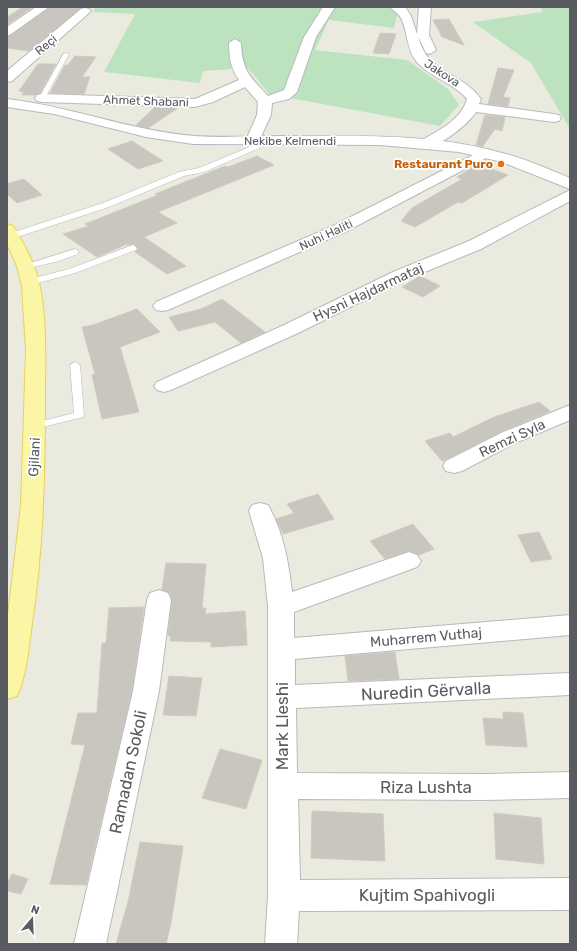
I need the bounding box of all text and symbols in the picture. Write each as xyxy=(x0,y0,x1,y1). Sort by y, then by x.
street label: Reçi xyxy=(32,32,60,58)
street label: Jakova xyxy=(422,56,462,90)
street label: Ahmet Shabani xyxy=(103,93,189,109)
street label: Nekibe Kelmendi xyxy=(244,134,336,148)
place label: Restaurant Puro xyxy=(394,157,493,171)
marker: Restaurant Puro xyxy=(496,159,506,169)
street label: Nuhi Haliti xyxy=(297,217,355,253)
street label: Hysni Hajdarmataj xyxy=(310,259,426,325)
street label: Remzi Syla xyxy=(477,416,548,461)
street label: Gjilani xyxy=(25,437,44,477)
street label: Muharrem Vuthaj xyxy=(369,624,483,651)
street label: Nuredin Gërvalla xyxy=(360,678,492,704)
street label: Mark Lleshi xyxy=(272,682,292,770)
street label: Ramadan Sokoli xyxy=(105,708,151,836)
street label: Riza Lushta xyxy=(380,777,472,797)
street label: Kujtim Spahivogli xyxy=(359,885,495,905)
north arrow xyxy=(12,899,52,939)
text: N xyxy=(29,903,41,917)

